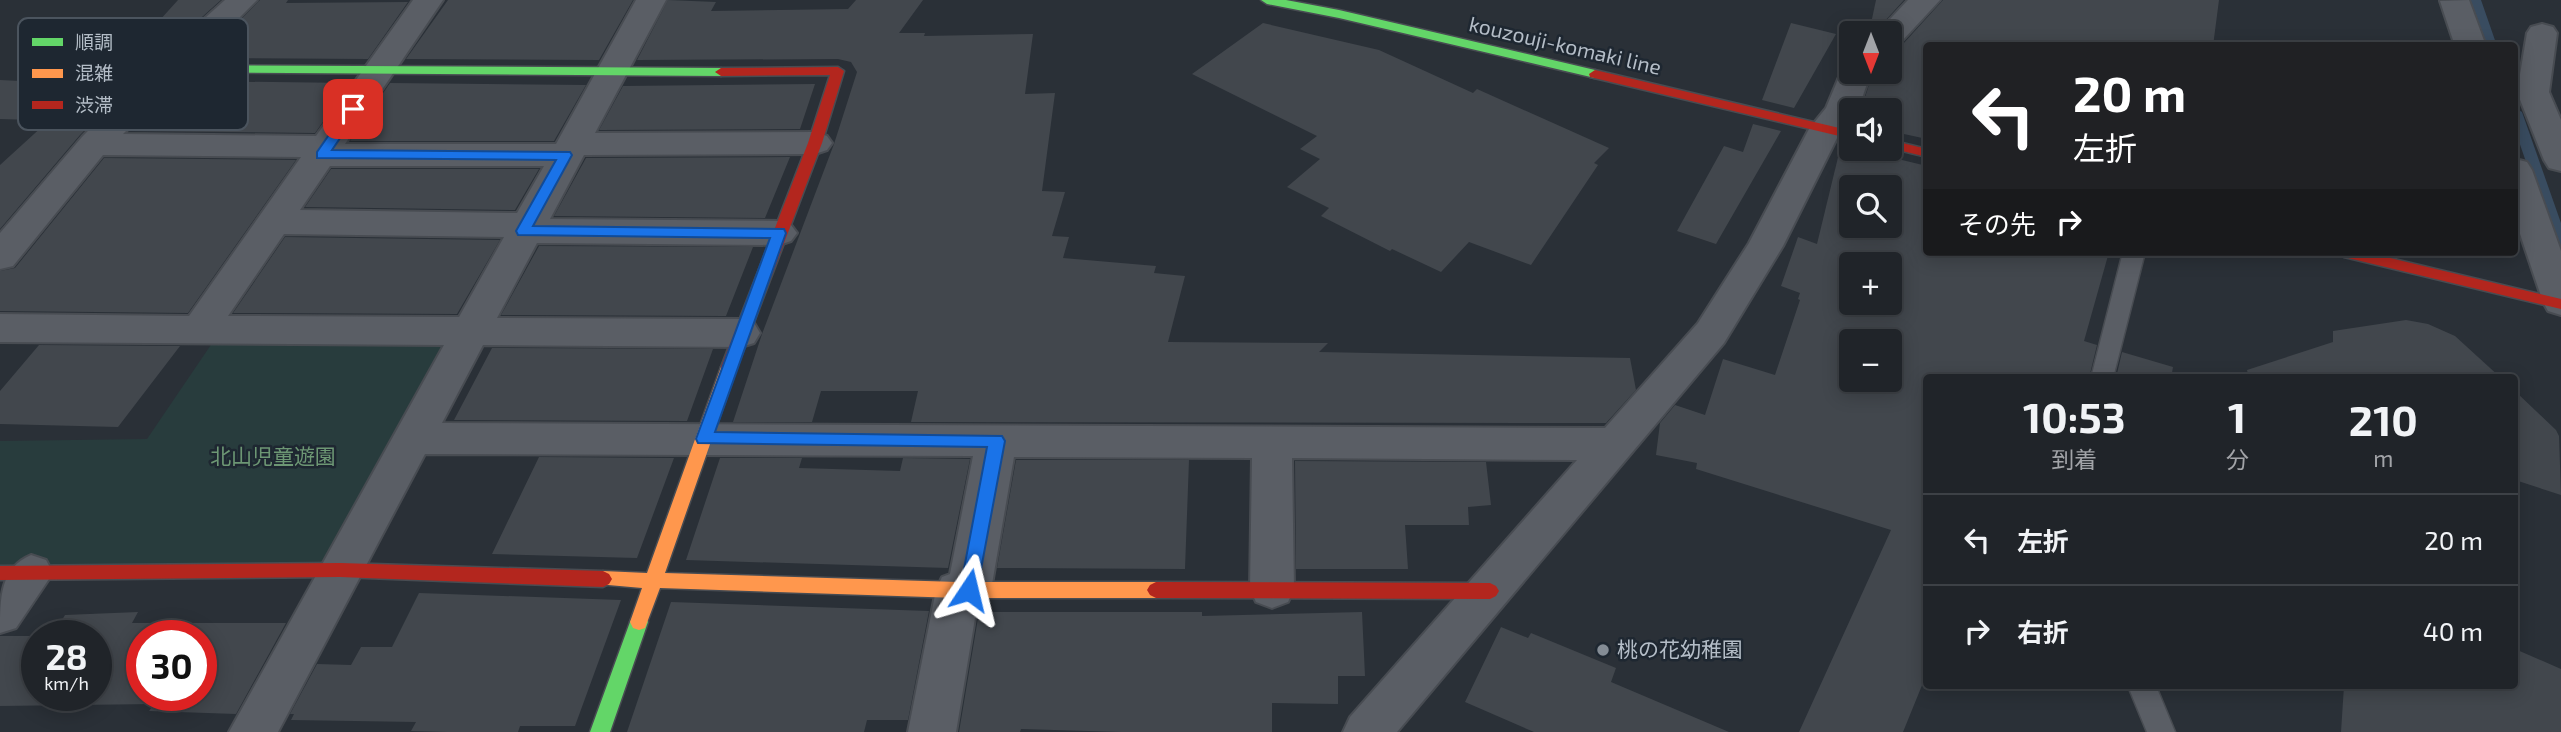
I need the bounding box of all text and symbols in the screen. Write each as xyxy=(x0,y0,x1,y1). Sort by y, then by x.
street label: kouzouji-komaki line xyxy=(1467,10,1664,80)
legend xyxy=(18,18,248,130)
north arrow xyxy=(1839,21,1902,84)
map controls xyxy=(1839,21,1902,392)
text: 順調 xyxy=(75,30,113,53)
text: 混雑 xyxy=(75,61,113,84)
text: 20 m xyxy=(2073,63,2186,122)
icon: left xyxy=(1958,70,2049,161)
pin xyxy=(323,79,383,139)
icon: arrive xyxy=(334,90,372,128)
text: 渋滞 xyxy=(75,93,113,116)
button: sound xyxy=(1839,98,1902,161)
text: 左折 xyxy=(2073,128,2137,166)
button: search xyxy=(1839,175,1902,238)
icon: right xyxy=(2050,203,2088,241)
text: その先 xyxy=(1958,208,2036,239)
button: + xyxy=(1839,252,1902,315)
button: − xyxy=(1839,329,1902,392)
text: 10:53 xyxy=(2023,391,2126,441)
text: 1 xyxy=(2228,391,2246,441)
text: 210 xyxy=(2349,394,2418,444)
park label: 北山児童遊園 xyxy=(210,443,336,468)
text: m xyxy=(2373,444,2393,472)
text: 到着 xyxy=(2051,445,2097,473)
text: 分 xyxy=(2226,445,2249,473)
icon: left xyxy=(1958,521,1996,559)
text: 20 m xyxy=(2424,524,2483,555)
text: 左折 xyxy=(2017,525,2069,556)
position arrow xyxy=(932,553,1006,627)
icon: right xyxy=(1958,612,1996,650)
text: 40 m xyxy=(2423,615,2483,646)
text: 右折 xyxy=(2017,616,2069,647)
speed limit sign: 30 xyxy=(126,620,217,711)
text: 28 xyxy=(45,635,88,677)
place label: 桃の花幼稚園 xyxy=(1617,636,1743,661)
marker: 桃の花幼稚園 xyxy=(1595,642,1611,658)
text: km/h xyxy=(44,672,89,694)

